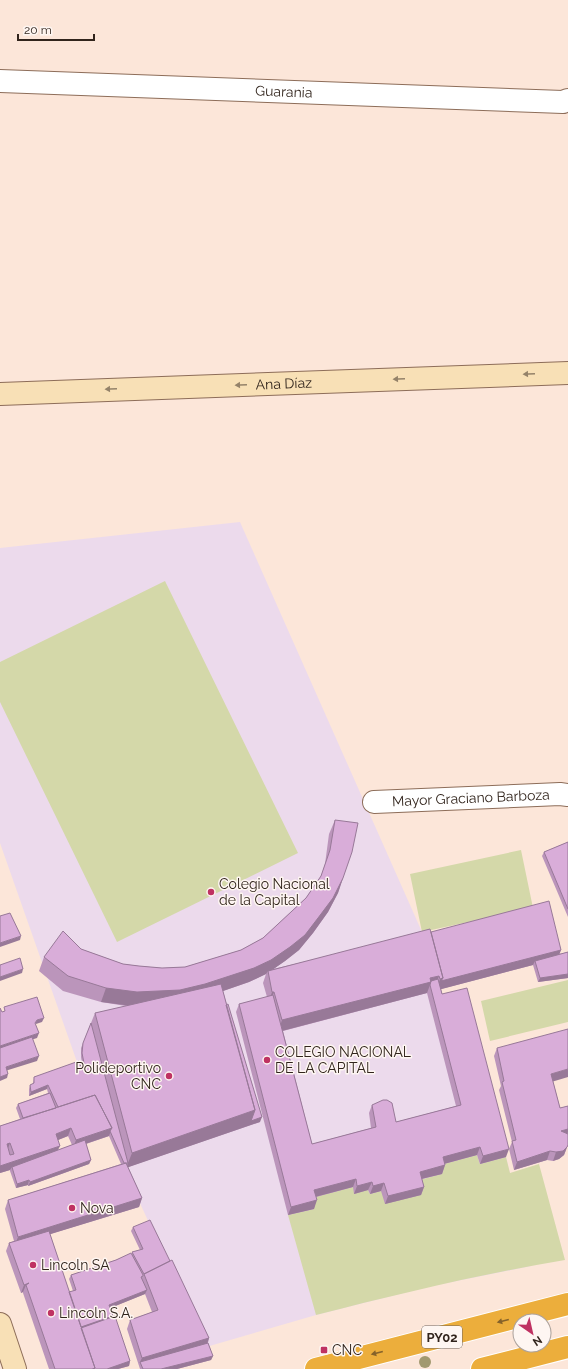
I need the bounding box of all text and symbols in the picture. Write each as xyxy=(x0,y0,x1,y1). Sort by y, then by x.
scale bar xyxy=(18,16,94,42)
text: 20 m xyxy=(24,23,52,37)
street label: Guarania xyxy=(255,83,313,101)
one-way arrow xyxy=(523,371,535,378)
street label: Ana Díaz xyxy=(255,374,312,393)
one-way arrow xyxy=(392,376,405,382)
one-way arrow xyxy=(234,382,247,388)
one-way arrow xyxy=(105,386,117,393)
street label: Mayor Graciano Barboza xyxy=(392,786,550,809)
place label: Colegio Nacional de la Capital xyxy=(219,876,330,908)
marker: Colegio Nacional de la Capital xyxy=(206,887,216,897)
place label: COLEGIO NACIONAL DE LA CAPITAL xyxy=(275,1044,411,1076)
marker: COLEGIO NACIONAL DE LA CAPITAL xyxy=(262,1055,272,1065)
place label: Polideportivo CNC xyxy=(75,1060,161,1092)
marker: Polideportivo CNC xyxy=(164,1071,174,1081)
place label: Nova xyxy=(80,1200,114,1216)
marker: Nova xyxy=(67,1203,77,1213)
place label: Lincoln SA xyxy=(41,1257,110,1273)
marker: Lincoln SA xyxy=(28,1260,38,1270)
place label: Lincoln S.A. xyxy=(59,1305,133,1321)
marker: Lincoln S.A. xyxy=(46,1308,56,1318)
north arrow xyxy=(512,1313,552,1353)
one-way arrow xyxy=(497,1318,509,1324)
road number: PY02 xyxy=(422,1326,462,1348)
text: N xyxy=(530,1333,544,1349)
place label: CNC xyxy=(332,1342,362,1358)
marker: CNC xyxy=(319,1345,329,1355)
one-way arrow xyxy=(371,1351,383,1357)

